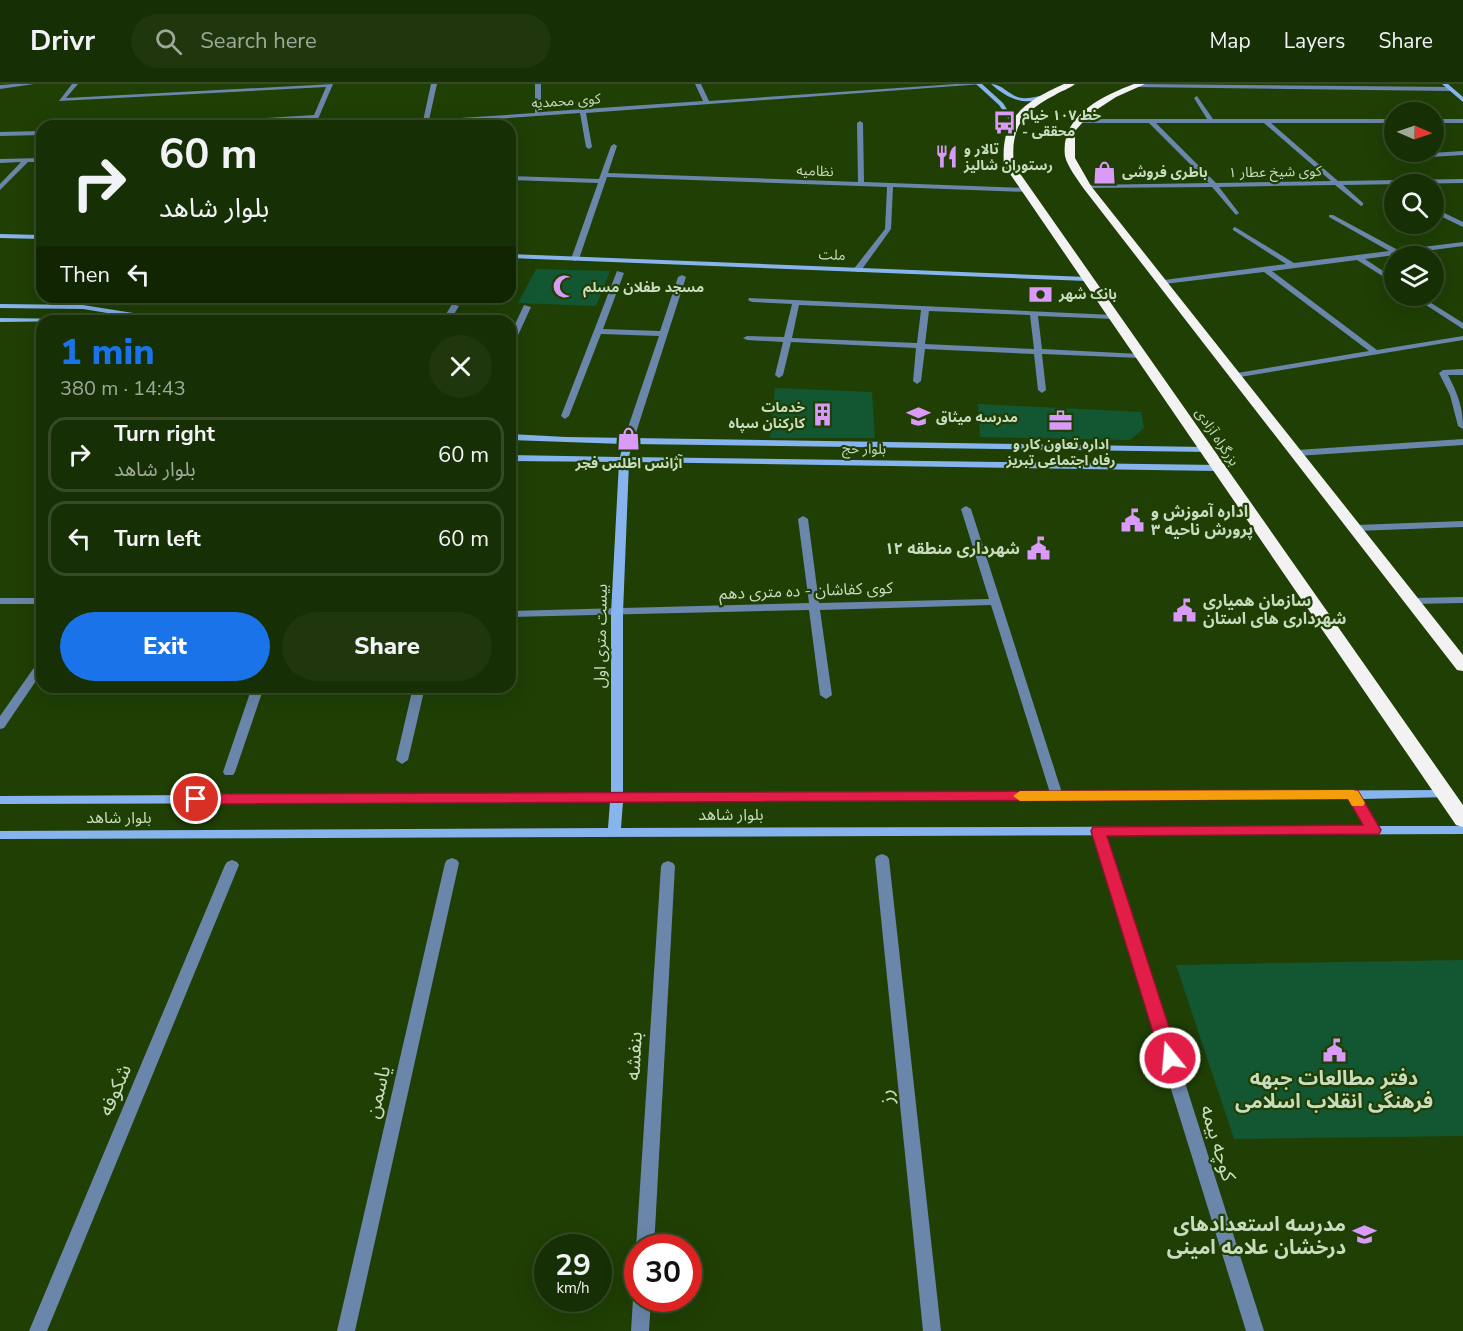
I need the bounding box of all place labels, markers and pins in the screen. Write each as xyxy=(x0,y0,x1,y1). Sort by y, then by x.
place label: خط ۱۰۷ خیام - محققی xyxy=(1022,106,1101,141)
bus stop icon: خط ۱۰۷ خیام - محققی xyxy=(991,110,1017,136)
place label: تالار و رستوران شالیز xyxy=(963,140,1053,175)
restaurant icon: تالار و رستوران شالیز xyxy=(933,144,959,170)
shop icon: باطری فروشی xyxy=(1091,159,1117,185)
place label: باطری فروشی xyxy=(1122,163,1208,182)
mosque icon: مسجد طفلان مسلم xyxy=(552,274,578,300)
place label: مسجد طفلان مسلم xyxy=(583,278,704,298)
bank icon: بانک شهر xyxy=(1028,281,1054,307)
place label: بانک شهر xyxy=(1058,285,1117,304)
place label: خدمات کارکنان سپاه xyxy=(729,398,806,433)
building icon: خدمات کارکنان سپاه xyxy=(810,402,836,428)
school or university icon: مدرسه میثاق xyxy=(905,404,931,430)
office icon: اداره تعاون کار و رفاه اجتماعی تبریز xyxy=(1048,407,1074,433)
place label: مدرسه میثاق xyxy=(936,408,1018,427)
shop icon: آژانس اطلس فجر xyxy=(616,426,642,452)
place label: اداره تعاون کار و رفاه اجتماعی تبریز xyxy=(1005,435,1116,470)
place label: آژانس اطلس فجر xyxy=(575,454,683,473)
place label: اداره آموزش و پرورش ناحیه ۳ xyxy=(1151,501,1253,541)
public building icon: اداره آموزش و پرورش ناحیه ۳ xyxy=(1120,508,1146,534)
public building icon: شهرداری منطقه ۱۲ xyxy=(1025,536,1051,562)
place label: شهرداری منطقه ۱۲ xyxy=(885,538,1020,560)
place label: سازمان همیاری شهرداری های استان xyxy=(1203,590,1347,630)
public building icon: سازمان همیاری شهرداری های استان xyxy=(1172,597,1198,623)
pin xyxy=(170,773,221,824)
public building icon: دفتر مطالعات جبهه فرهنگی انقلاب اسلامی xyxy=(1321,1038,1347,1064)
place label: دفتر مطالعات جبهه فرهنگی انقلاب اسلامی xyxy=(1235,1065,1433,1115)
place label: مدرسه استعدادهای درخشان علامه امینی xyxy=(1167,1211,1346,1261)
school or university icon: مدرسه استعدادهای درخشان علامه امینی xyxy=(1351,1222,1377,1248)

